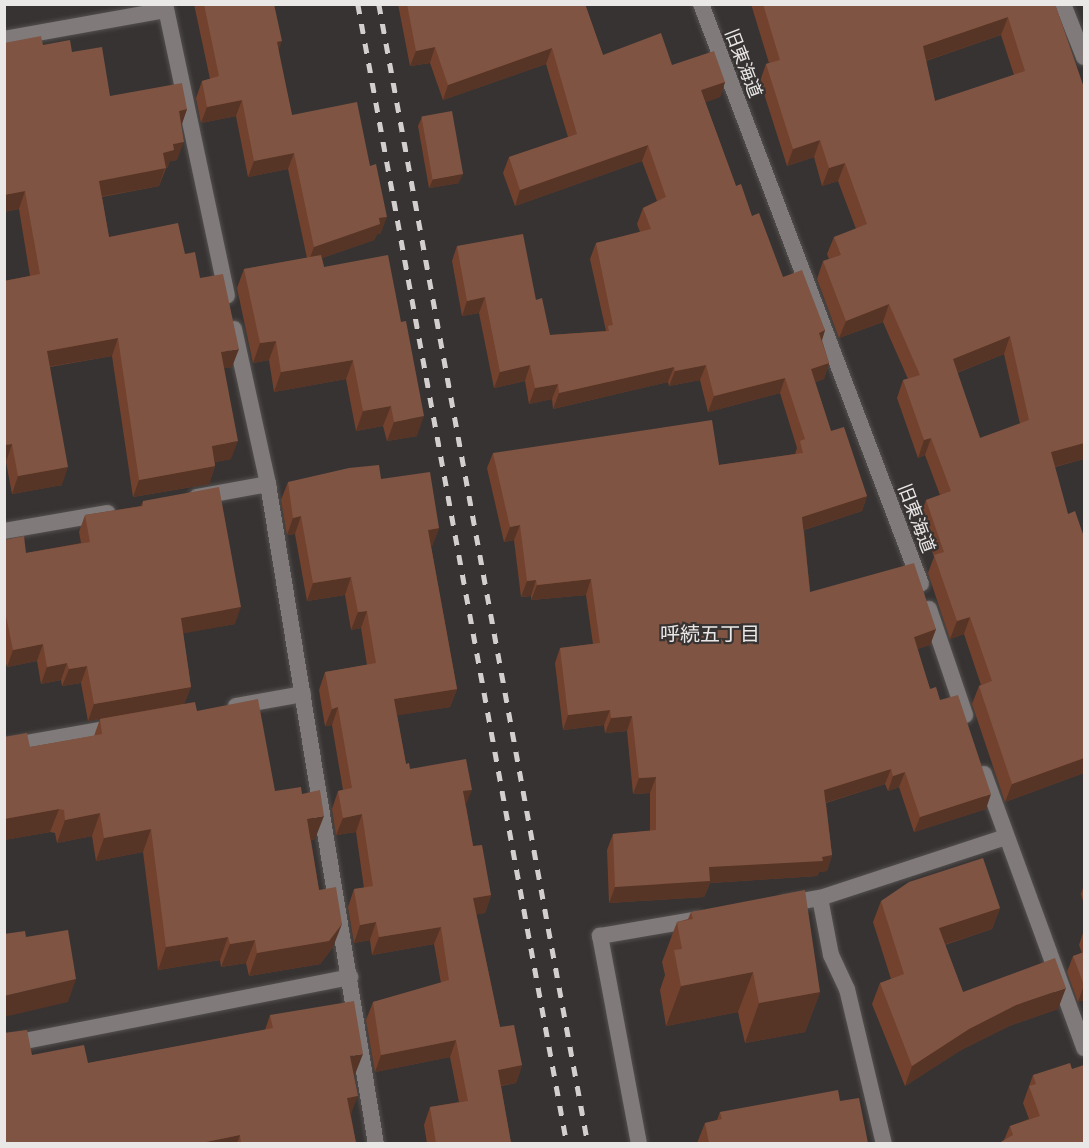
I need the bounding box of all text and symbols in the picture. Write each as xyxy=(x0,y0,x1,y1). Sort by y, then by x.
street label: 旧東海道 xyxy=(721,26,767,100)
street label: 旧東海道 xyxy=(894,481,940,555)
district label: 呼続五丁目 xyxy=(660,621,760,645)

